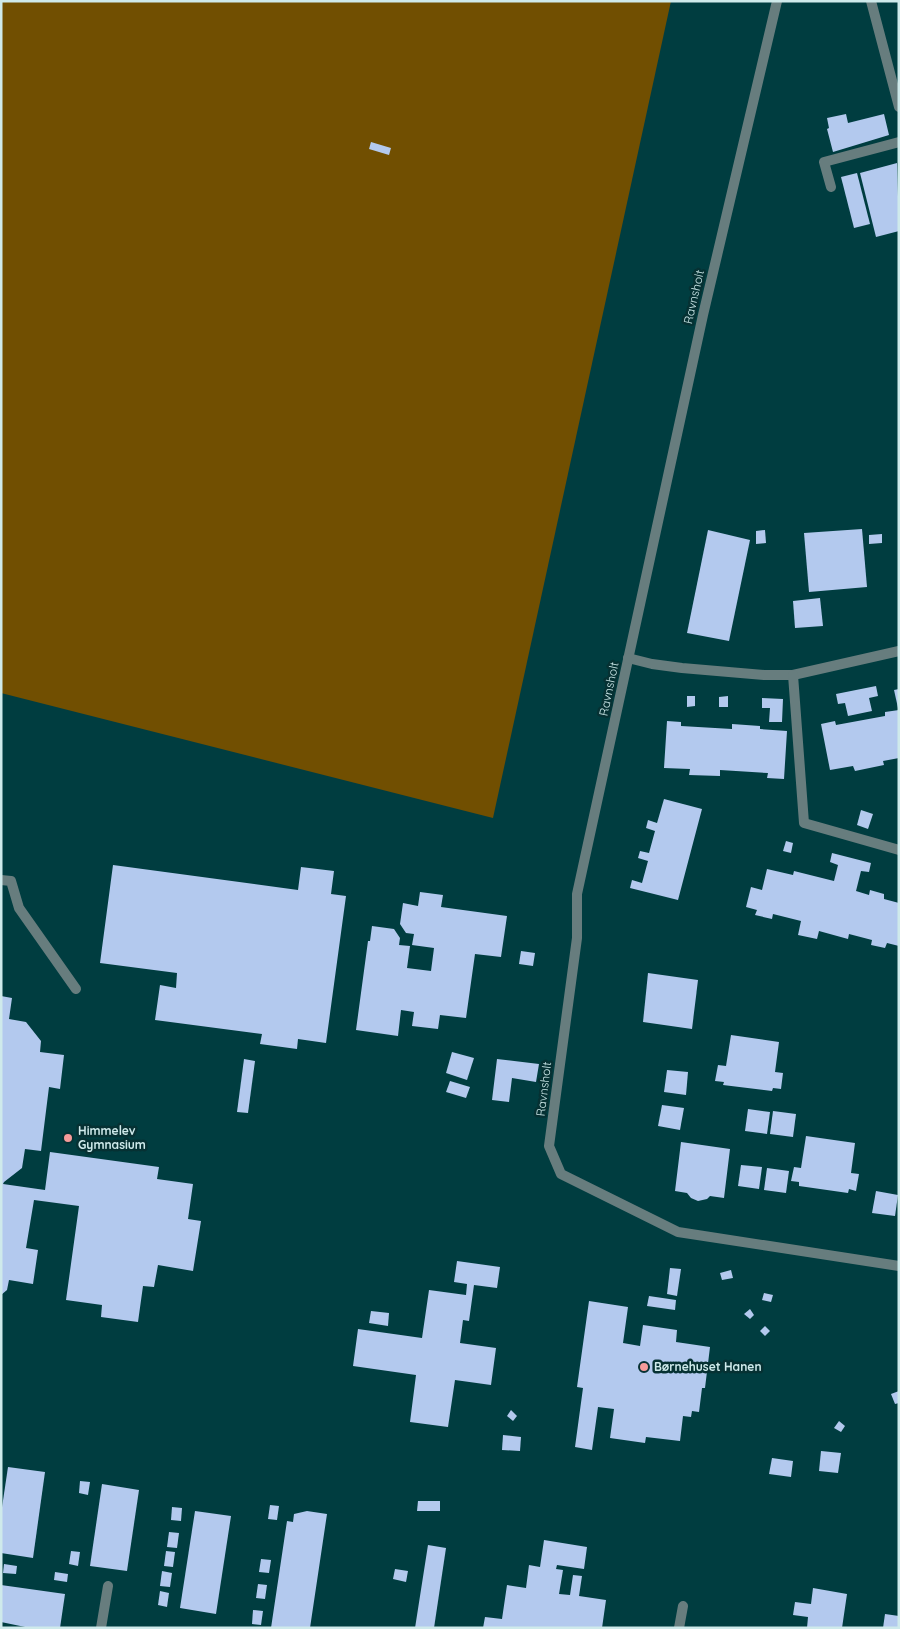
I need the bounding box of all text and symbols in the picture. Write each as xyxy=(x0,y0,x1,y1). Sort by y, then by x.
street label: Ravnsholt xyxy=(680,268,707,325)
street label: Ravnsholt xyxy=(595,660,622,717)
street label: Ravnsholt xyxy=(533,1061,554,1117)
place label: Himmelev Gymnasium xyxy=(78,1123,146,1152)
marker: Himmelev Gymnasium xyxy=(62,1132,74,1144)
place label: Børnehuset Hanen xyxy=(654,1359,762,1374)
marker: Børnehuset Hanen xyxy=(638,1361,650,1373)

